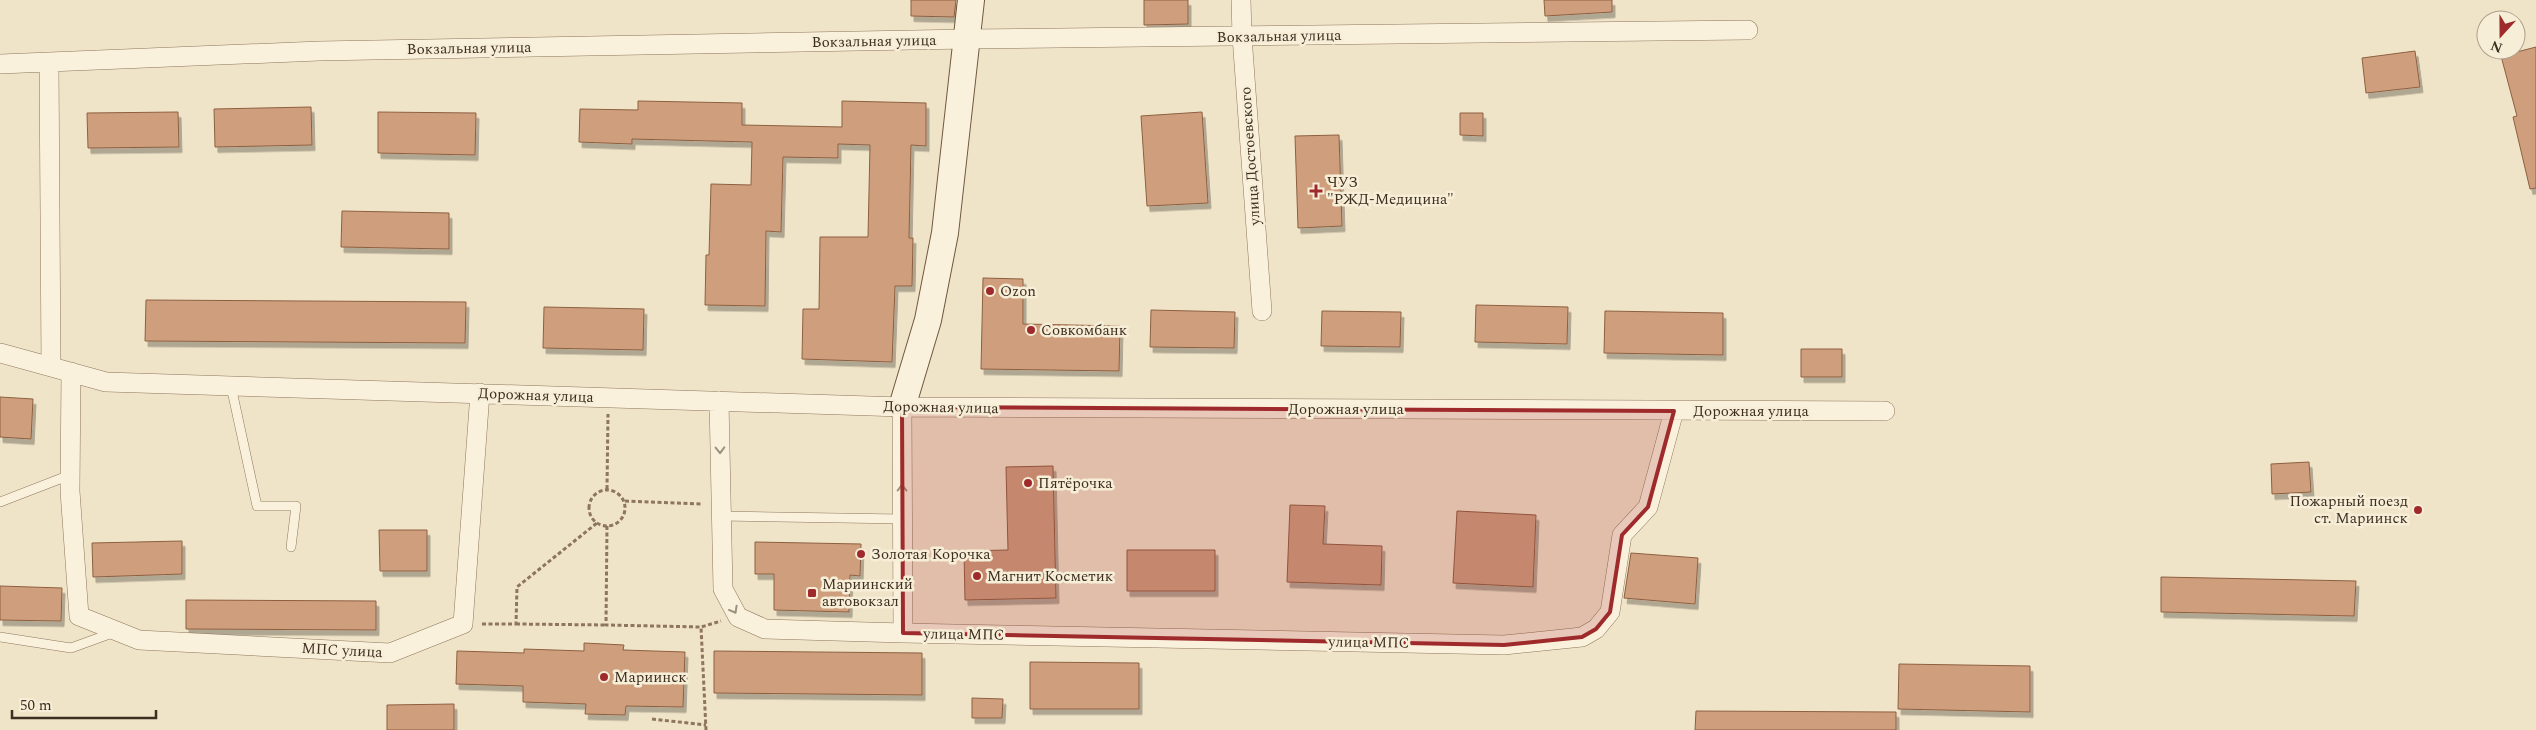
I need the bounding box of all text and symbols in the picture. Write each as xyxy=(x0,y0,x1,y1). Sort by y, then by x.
north arrow xyxy=(2476,10,2526,60)
street label: Вокзальная улица xyxy=(1216,24,1342,49)
street label: Вокзальная улица xyxy=(811,29,937,54)
text: N xyxy=(2487,35,2506,59)
street label: Вокзальная улица xyxy=(406,36,532,61)
street label: улица Достоевского xyxy=(1234,86,1267,227)
place label: ЧУЗ "РЖД-Медицина" xyxy=(1327,171,1454,211)
marker: ЧУЗ "РЖД-Медицина" xyxy=(1309,184,1323,198)
place label: Ozon xyxy=(1000,280,1036,303)
marker: Ozon xyxy=(984,285,996,297)
place label: Совкомбанк xyxy=(1041,319,1127,342)
marker: Совкомбанк xyxy=(1025,324,1037,336)
street label: Дорожная улица xyxy=(478,382,595,409)
street label: Дорожная улица xyxy=(883,395,1000,420)
street label: Дорожная улица xyxy=(1288,398,1404,421)
street label: Дорожная улица xyxy=(1693,400,1809,423)
one-way arrow xyxy=(715,446,725,454)
place label: Пятёрочка xyxy=(1038,472,1113,495)
marker: Пятёрочка xyxy=(1022,477,1034,489)
one-way arrow xyxy=(897,484,907,492)
place label: Пожарный поезд ст. Мариинск xyxy=(2289,490,2408,530)
marker: Пожарный поезд ст. Мариинск xyxy=(2412,504,2424,516)
place label: Золотая Корочка xyxy=(871,543,991,566)
marker: Золотая Корочка xyxy=(855,548,867,560)
place label: Магнит Косметик xyxy=(987,565,1113,588)
marker: Магнит Косметик xyxy=(971,570,983,582)
place label: Мариинский автовокзал xyxy=(822,573,913,613)
marker: Мариинский автовокзал xyxy=(806,587,818,599)
one-way arrow xyxy=(728,604,738,613)
street label: улица МПС xyxy=(922,622,1005,647)
street label: улица МПС xyxy=(1327,630,1410,655)
street label: МПС улица xyxy=(301,637,384,664)
place label: Мариинск xyxy=(614,666,687,689)
marker: Мариинск xyxy=(598,671,610,683)
scale bar xyxy=(12,688,156,720)
text: 50 m xyxy=(20,694,52,717)

